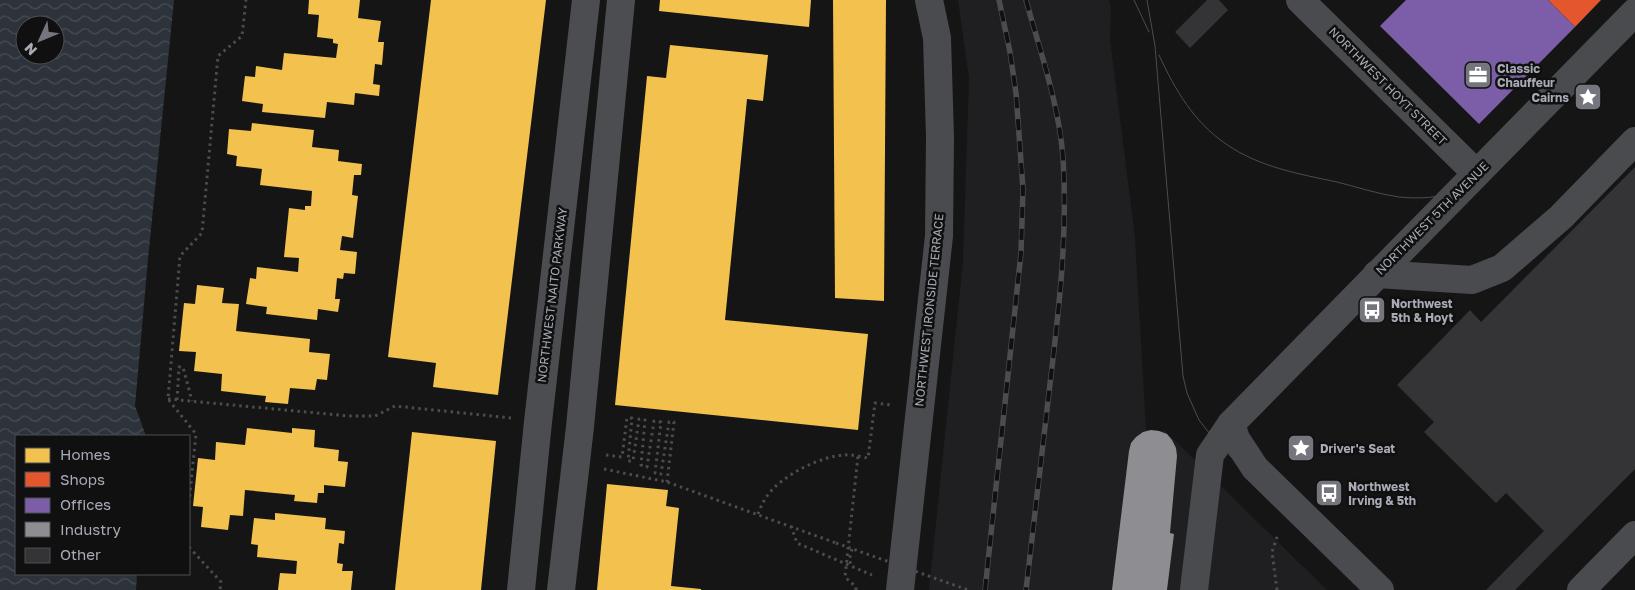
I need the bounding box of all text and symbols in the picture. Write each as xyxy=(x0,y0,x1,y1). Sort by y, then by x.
north arrow xyxy=(15,15,65,65)
street label: NORTHWEST HOYT STREET xyxy=(1326,24,1451,149)
text: N xyxy=(20,40,40,59)
office icon: Classic Chauffeur xyxy=(1463,60,1493,90)
place label: Classic Chauffeur xyxy=(1497,61,1555,90)
place icon: Cairns xyxy=(1573,82,1603,112)
place label: Cairns xyxy=(1532,90,1569,105)
street label: NORTHWEST 5TH AVENUE xyxy=(1372,158,1492,278)
street label: NORTHWEST NAITO PARKWAY xyxy=(534,206,570,383)
street label: NORTHWEST IRONSIDE TERRACE xyxy=(911,213,947,407)
bus stop icon: Northwest 5th & Hoyt xyxy=(1357,295,1387,325)
place label: Northwest 5th & Hoyt xyxy=(1391,296,1453,325)
place icon: Driver's Seat xyxy=(1286,433,1316,463)
legend xyxy=(15,435,190,575)
place label: Driver's Seat xyxy=(1320,441,1395,456)
text: Homes xyxy=(60,445,110,463)
text: Shops xyxy=(60,470,105,488)
bus stop icon: Northwest Irving & 5th xyxy=(1314,478,1344,508)
place label: Northwest Irving & 5th xyxy=(1348,479,1416,508)
text: Offices xyxy=(60,495,111,513)
text: Industry xyxy=(60,520,121,538)
text: Other xyxy=(60,545,101,563)

